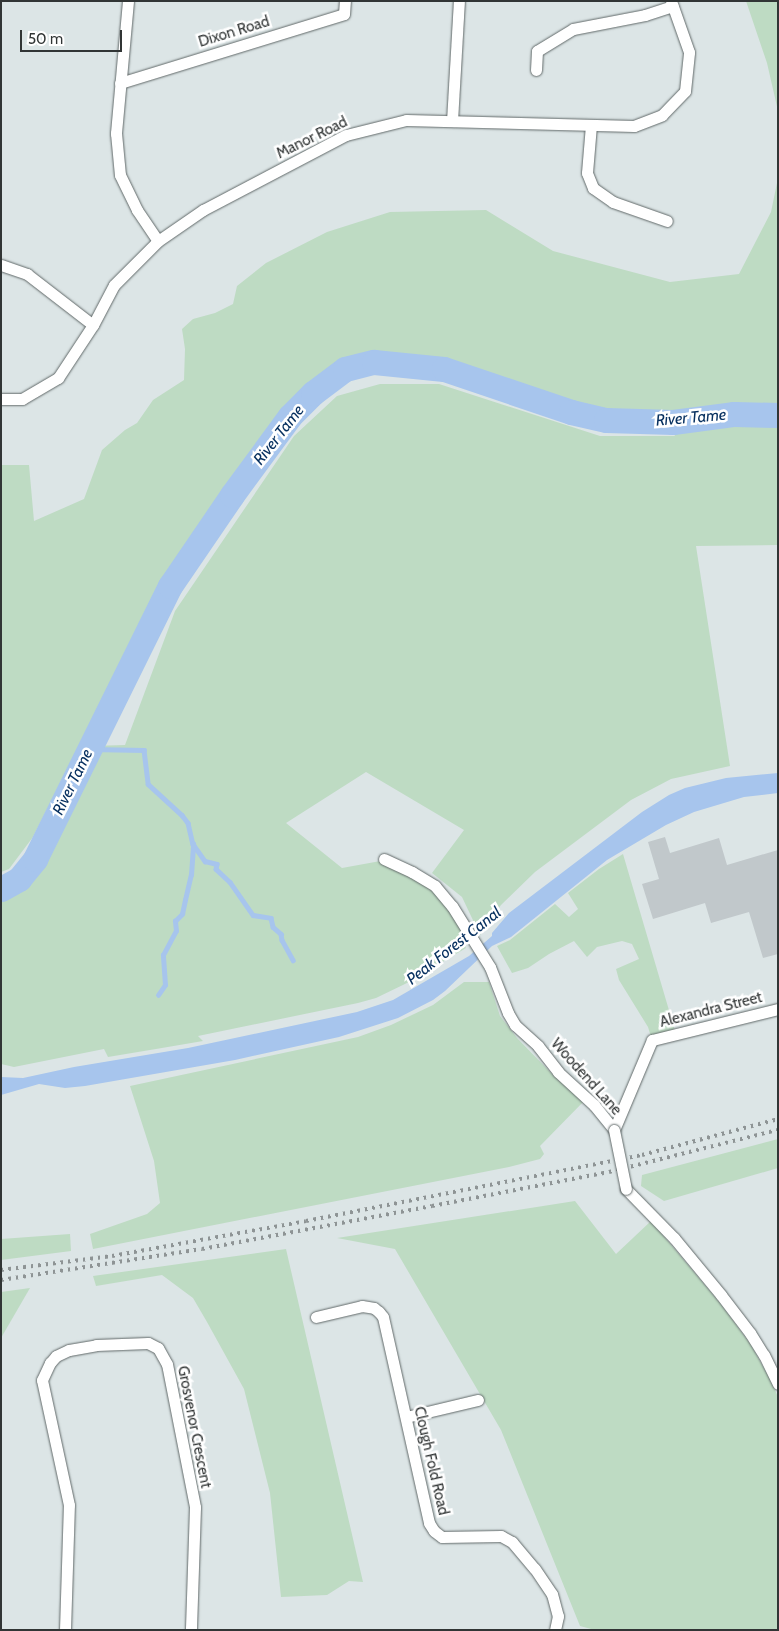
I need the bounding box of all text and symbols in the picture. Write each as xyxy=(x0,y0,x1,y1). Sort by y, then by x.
street label: Dixon Road xyxy=(196,13,272,51)
scale bar xyxy=(22,20,125,52)
text: 50 m xyxy=(28,30,63,48)
street label: Manor Road xyxy=(274,113,350,163)
water label: River Tame xyxy=(250,401,308,469)
water label: River Tame xyxy=(655,405,727,431)
water label: River Tame xyxy=(49,746,97,818)
water label: Peak Forest Canal xyxy=(403,903,505,989)
street label: Alexandra Street xyxy=(658,989,764,1031)
street label: Woodend Lane xyxy=(547,1035,625,1119)
street label: Grosvenor Crescent xyxy=(173,1364,215,1490)
street label: Clough Fold Road xyxy=(410,1405,452,1517)

